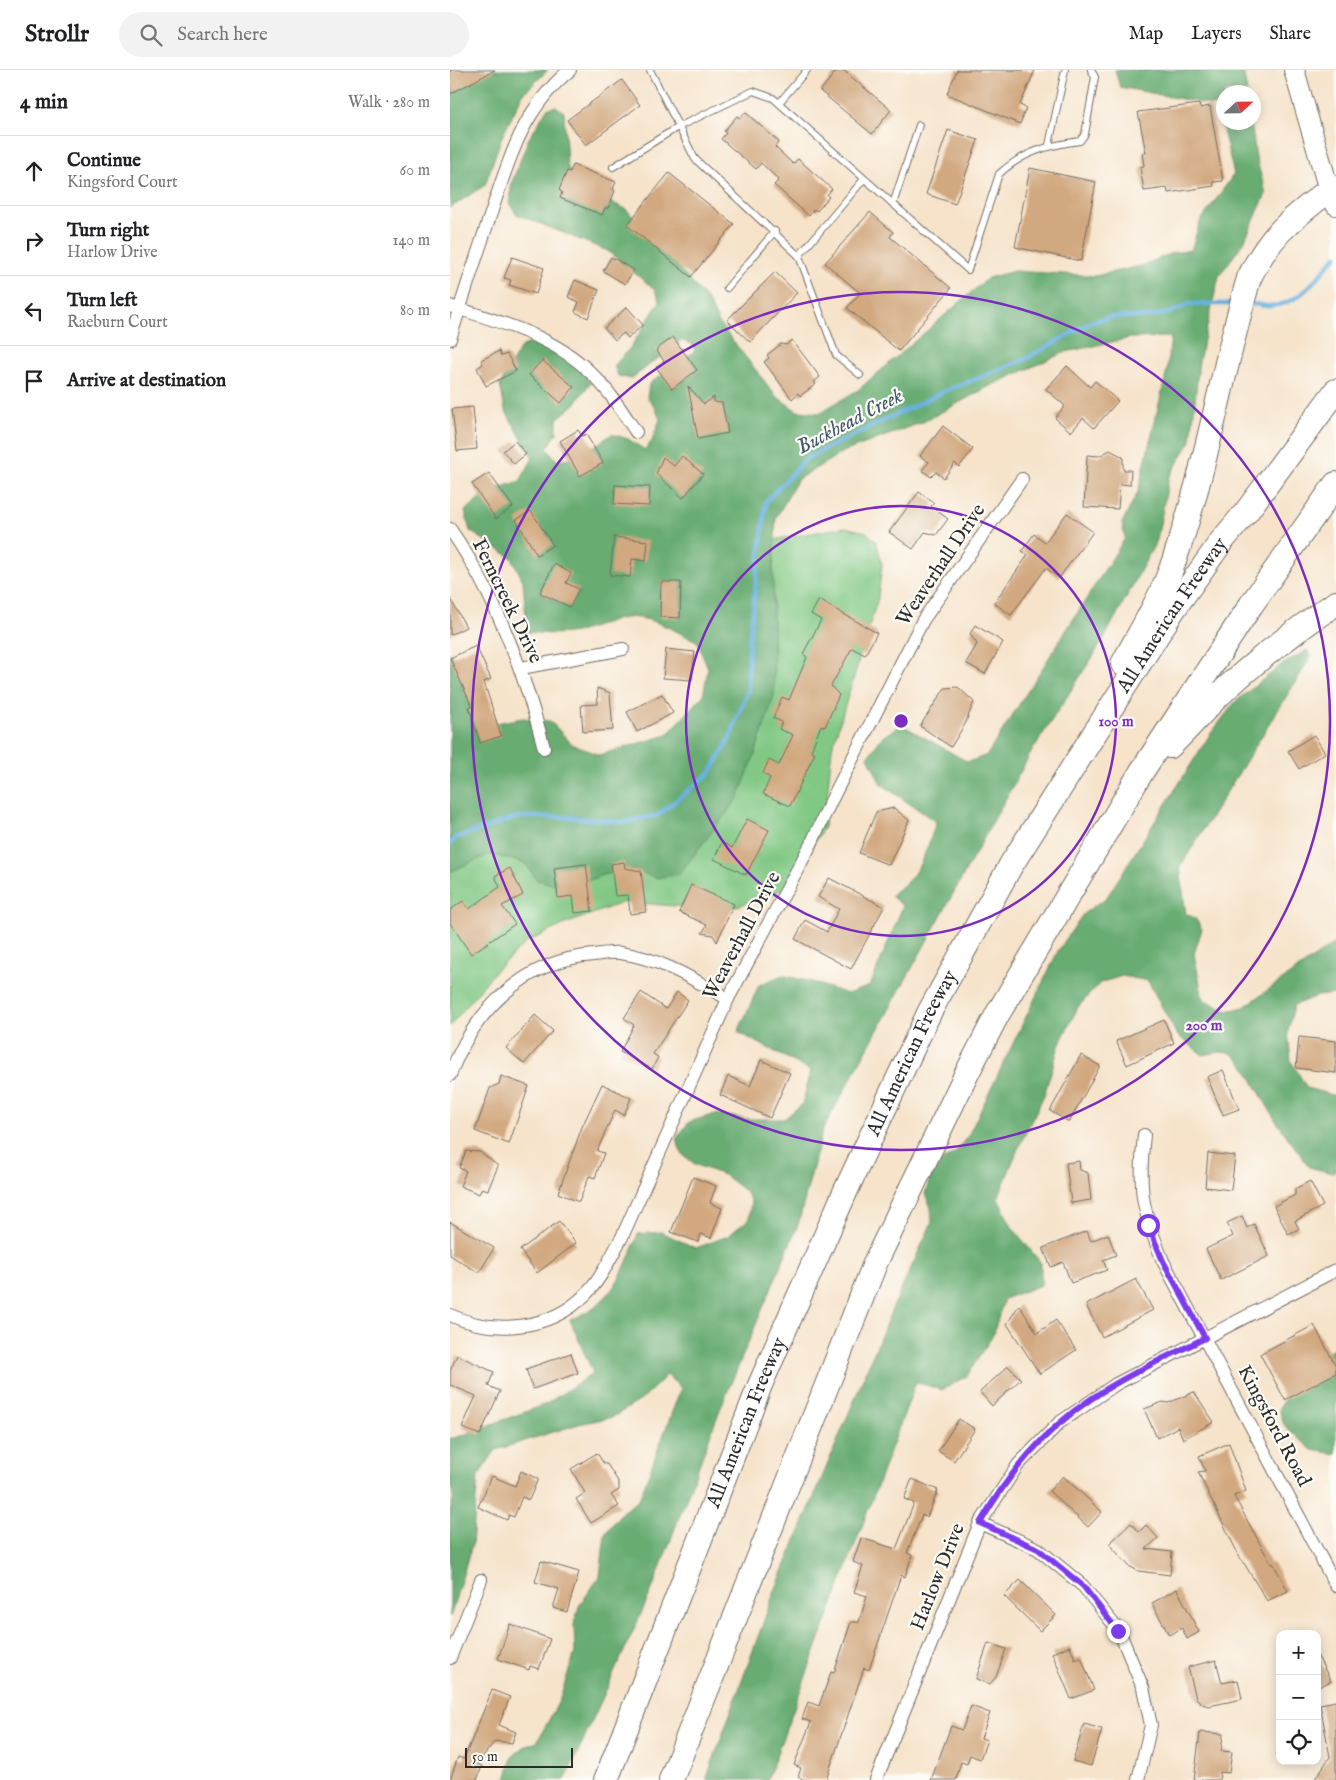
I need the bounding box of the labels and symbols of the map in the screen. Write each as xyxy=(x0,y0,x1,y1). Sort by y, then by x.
north arrow xyxy=(1216,85,1261,130)
water label: Buckhead Creek xyxy=(792,382,908,461)
street label: Weaverhall Drive xyxy=(891,499,991,631)
street label: All American Freeway xyxy=(1111,533,1233,698)
street label: Ferncreek Drive xyxy=(466,535,548,667)
centre of rings xyxy=(892,712,910,730)
text: 100 m xyxy=(1098,712,1134,731)
street label: Weaverhall Drive xyxy=(698,867,786,1005)
street label: All American Freeway xyxy=(860,966,963,1141)
text: 200 m xyxy=(1186,1016,1223,1035)
route start xyxy=(1137,1214,1160,1237)
street label: All American Freeway xyxy=(701,1333,792,1512)
street label: Kingsford Road xyxy=(1232,1361,1317,1491)
street label: Harlow Drive xyxy=(905,1520,971,1634)
route end xyxy=(1107,1620,1130,1643)
scale bar xyxy=(465,1745,572,1768)

